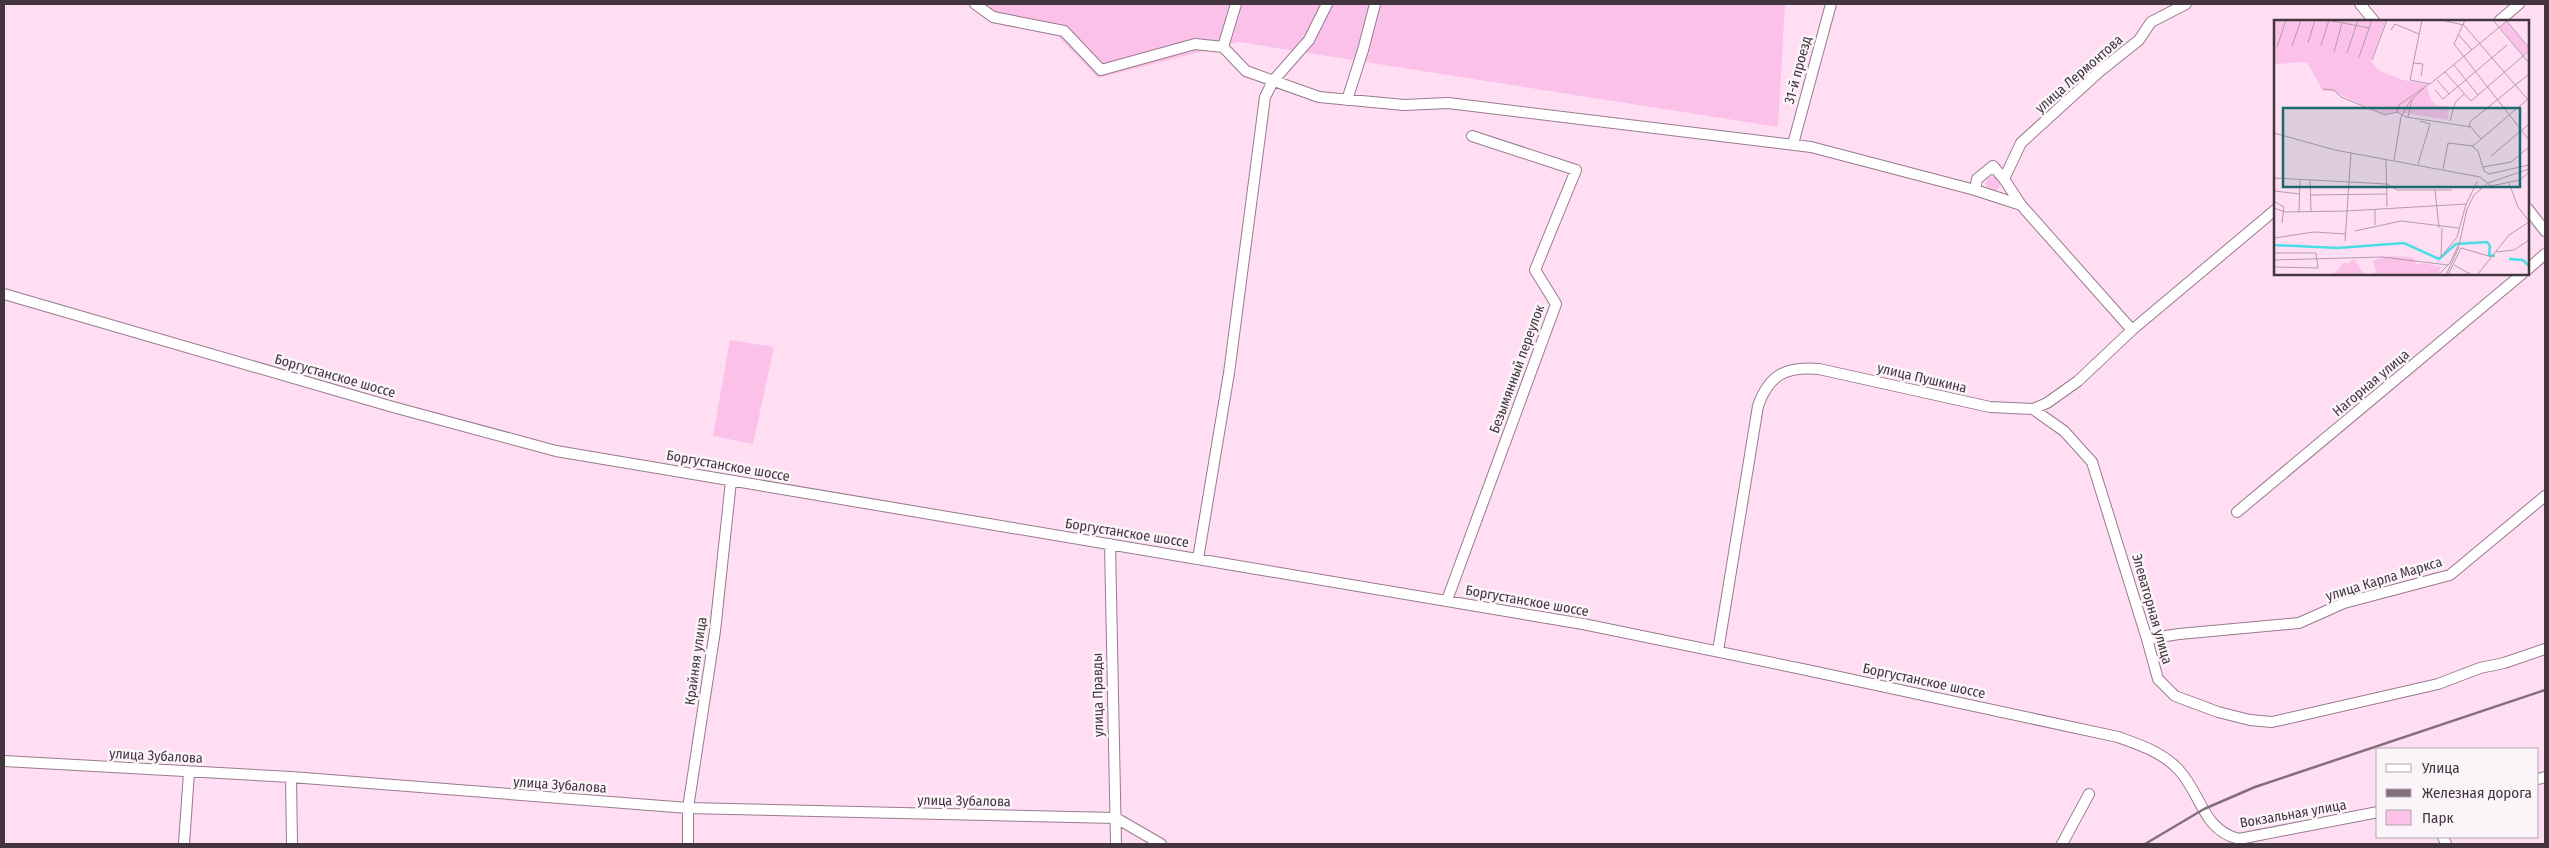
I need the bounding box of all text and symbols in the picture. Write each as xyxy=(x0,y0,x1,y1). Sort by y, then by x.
inset map xyxy=(2274,20,2529,275)
street label: улица Лермонтова xyxy=(2032,31,2126,117)
street label: 31-й проезд xyxy=(1781,34,1815,106)
street label: Безымянный переулок xyxy=(1486,302,1548,436)
street label: Нагорная улица xyxy=(2329,346,2413,420)
street label: Боргустанское шоссе xyxy=(273,351,398,401)
street label: улица Пушкина xyxy=(1876,359,1969,397)
street label: Боргустанское шоссе xyxy=(665,447,791,485)
street label: Боргустанское шоссе xyxy=(1064,515,1190,551)
street label: Элеваторная улица xyxy=(2128,552,2176,666)
street label: улица Карла Маркса xyxy=(2324,553,2444,605)
street label: Боргустанское шоссе xyxy=(1464,582,1590,620)
street label: Крайняя улица xyxy=(681,616,711,706)
street label: улица Правды xyxy=(1089,653,1107,737)
street label: Боргустанское шоссе xyxy=(1861,660,1987,702)
street label: улица Зубалова xyxy=(109,745,203,767)
legend xyxy=(2376,748,2539,838)
text: Улица xyxy=(2421,759,2460,777)
street label: улица Зубалова xyxy=(513,773,607,797)
text: Железная дорога xyxy=(2422,784,2532,802)
street label: улица Зубалова xyxy=(917,792,1011,810)
street label: Вокзальная улица xyxy=(2238,796,2348,832)
text: Парк xyxy=(2422,809,2453,827)

